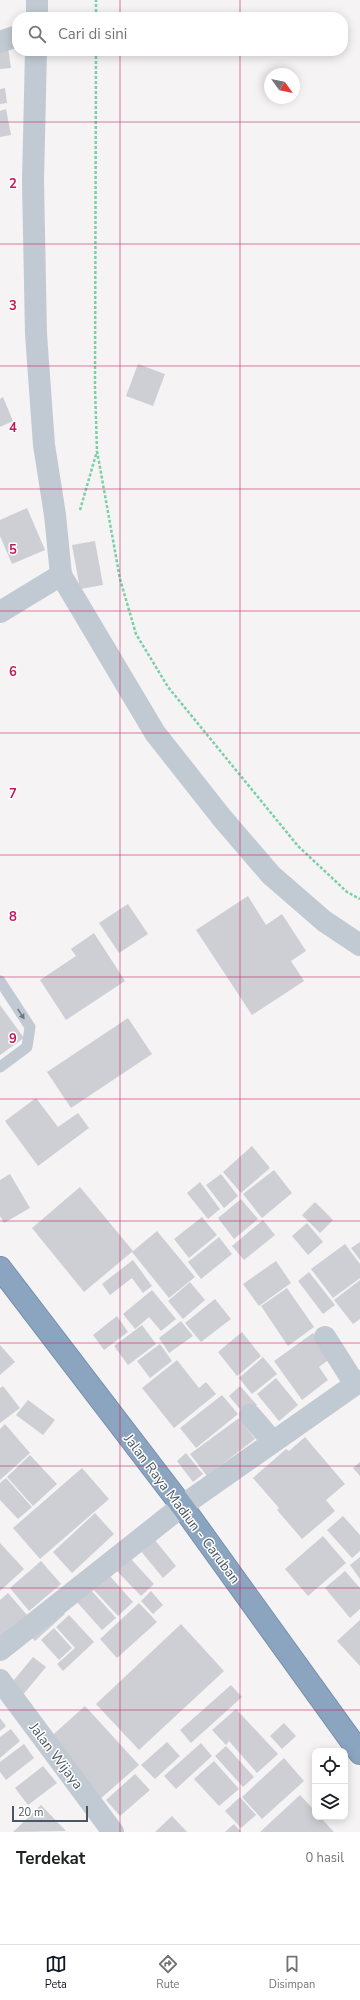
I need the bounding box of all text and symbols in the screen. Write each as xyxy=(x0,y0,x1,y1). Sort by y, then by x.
search box xyxy=(12,12,348,56)
icon: search xyxy=(26,23,48,45)
text: Cari di sini xyxy=(58,24,127,44)
north arrow xyxy=(264,68,300,104)
text: 2 xyxy=(9,175,17,193)
text: 3 xyxy=(9,297,17,315)
text: 4 xyxy=(9,419,17,437)
text: 5 xyxy=(9,541,17,559)
text: 6 xyxy=(9,663,17,681)
text: 7 xyxy=(9,785,17,803)
text: 8 xyxy=(9,908,17,926)
one-way arrow xyxy=(17,1009,25,1019)
text: 9 xyxy=(9,1030,17,1048)
street label: Jalan Raya Madiun - Caruban xyxy=(119,1430,245,1588)
street label: Jalan Wijaya xyxy=(24,1718,87,1793)
map controls xyxy=(312,1748,348,1820)
button: locate xyxy=(312,1748,348,1784)
button: layers xyxy=(312,1784,348,1820)
scale bar xyxy=(12,1804,88,1823)
text: 20 m xyxy=(18,1805,43,1820)
text: Terdekat xyxy=(16,1847,85,1870)
text: 0 hasil xyxy=(305,1849,344,1867)
tab: Peta xyxy=(45,1953,67,1992)
tab: Rute xyxy=(156,1953,179,1992)
tab: Disimpan xyxy=(269,1953,315,1992)

